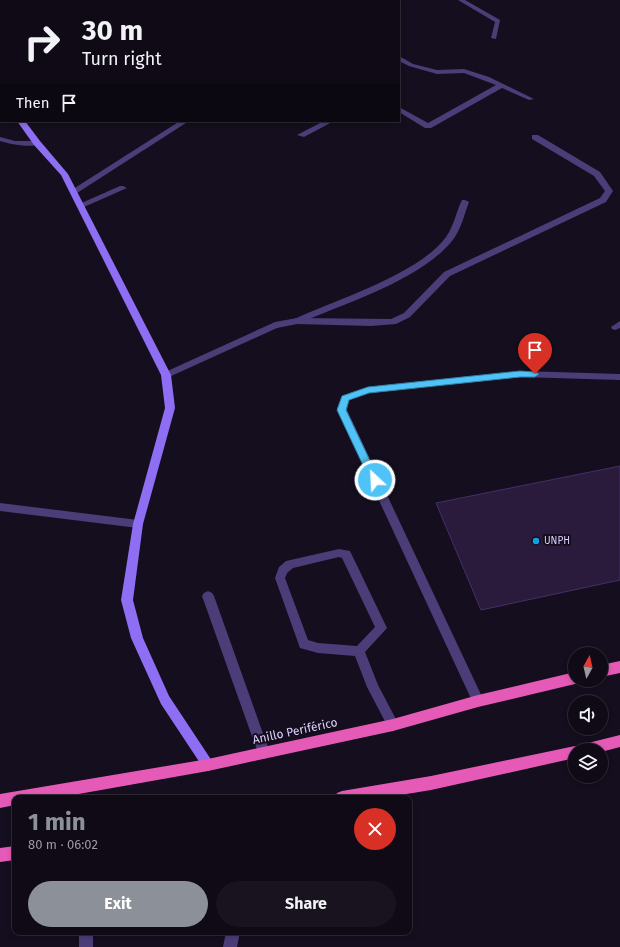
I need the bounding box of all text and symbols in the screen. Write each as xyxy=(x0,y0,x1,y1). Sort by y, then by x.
text: 30 m xyxy=(82,14,143,47)
icon: right xyxy=(16,16,68,68)
text: Turn right xyxy=(82,48,162,70)
icon: arrive xyxy=(58,92,80,114)
text: Then xyxy=(16,94,50,112)
pin xyxy=(518,333,552,374)
icon: arrive xyxy=(524,339,546,361)
position arrow xyxy=(354,459,396,501)
place label: UNPH xyxy=(544,535,570,547)
marker: UNPH xyxy=(531,536,541,546)
north arrow xyxy=(568,647,608,687)
map controls xyxy=(568,647,608,783)
button: sound xyxy=(568,695,608,735)
street label: Anillo Periférico xyxy=(251,715,339,747)
button: layers xyxy=(568,743,608,783)
text: 1 min xyxy=(28,808,86,836)
button: close xyxy=(354,808,396,850)
text: 80 m · 06:02 xyxy=(28,837,98,852)
button: Exit xyxy=(28,881,208,927)
button: Share xyxy=(216,881,396,927)

